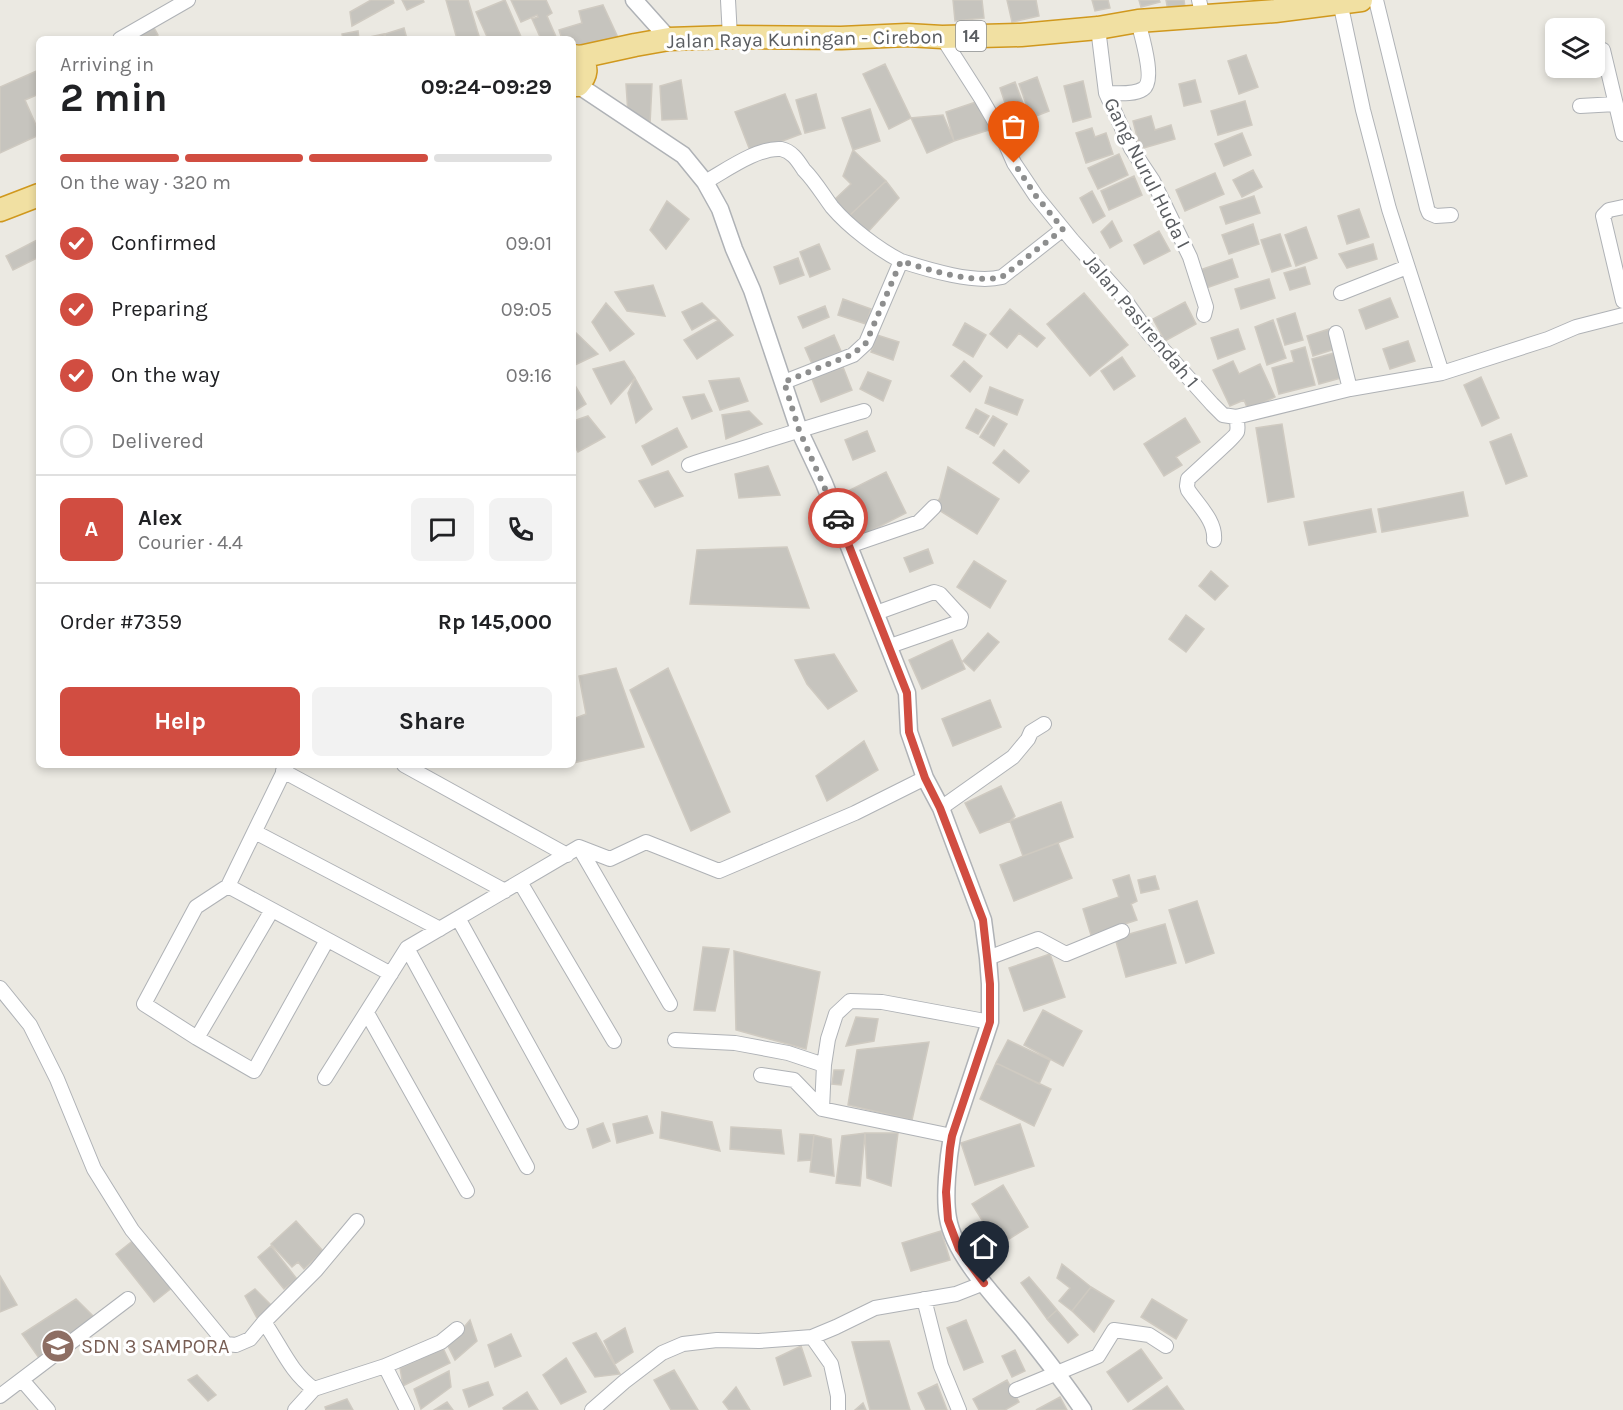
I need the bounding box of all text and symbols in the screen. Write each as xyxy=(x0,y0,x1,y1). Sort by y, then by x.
map controls xyxy=(1545,18,1605,78)
button: layers xyxy=(1545,18,1605,78)
road number: 14 xyxy=(956,21,986,51)
street label: Jalan Raya Kuningan - Cirebon xyxy=(667,25,943,53)
text: Arriving in xyxy=(60,53,154,76)
text: 09:24–09:29 xyxy=(421,74,552,100)
text: 2 min xyxy=(60,75,168,121)
street label: Gang Nurul Huda I xyxy=(1099,94,1195,252)
pin xyxy=(988,101,1039,163)
icon: bag xyxy=(997,110,1030,143)
text: On the way · 320 m xyxy=(60,171,231,194)
icon: check xyxy=(60,227,93,260)
text: Confirmed xyxy=(111,230,217,256)
text: 09:01 xyxy=(505,232,552,255)
street label: Jalan Pasirendah 1 xyxy=(1079,250,1203,392)
icon: check xyxy=(60,293,93,326)
text: Preparing xyxy=(111,296,208,322)
text: 09:05 xyxy=(501,298,552,321)
icon: check xyxy=(60,359,93,392)
text: On the way xyxy=(111,362,220,388)
text: 09:16 xyxy=(506,364,552,387)
text: Delivered xyxy=(111,428,204,454)
courier xyxy=(808,488,868,548)
button: chat xyxy=(411,498,474,561)
button: phone xyxy=(489,498,552,561)
icon: car xyxy=(822,502,855,535)
text: Alex xyxy=(138,505,182,531)
text: A xyxy=(85,516,98,542)
text: Courier · 4.4 xyxy=(138,531,243,554)
text: Order #7359 xyxy=(60,609,182,635)
text: Rp 145,000 xyxy=(438,609,552,635)
button: Help xyxy=(60,687,300,756)
button: Share xyxy=(312,687,552,756)
pin xyxy=(958,1221,1009,1283)
icon: home xyxy=(967,1230,1000,1263)
school or university icon: SDN 3 SAMPORA xyxy=(40,1328,76,1364)
place label: SDN 3 SAMPORA xyxy=(81,1335,230,1358)

